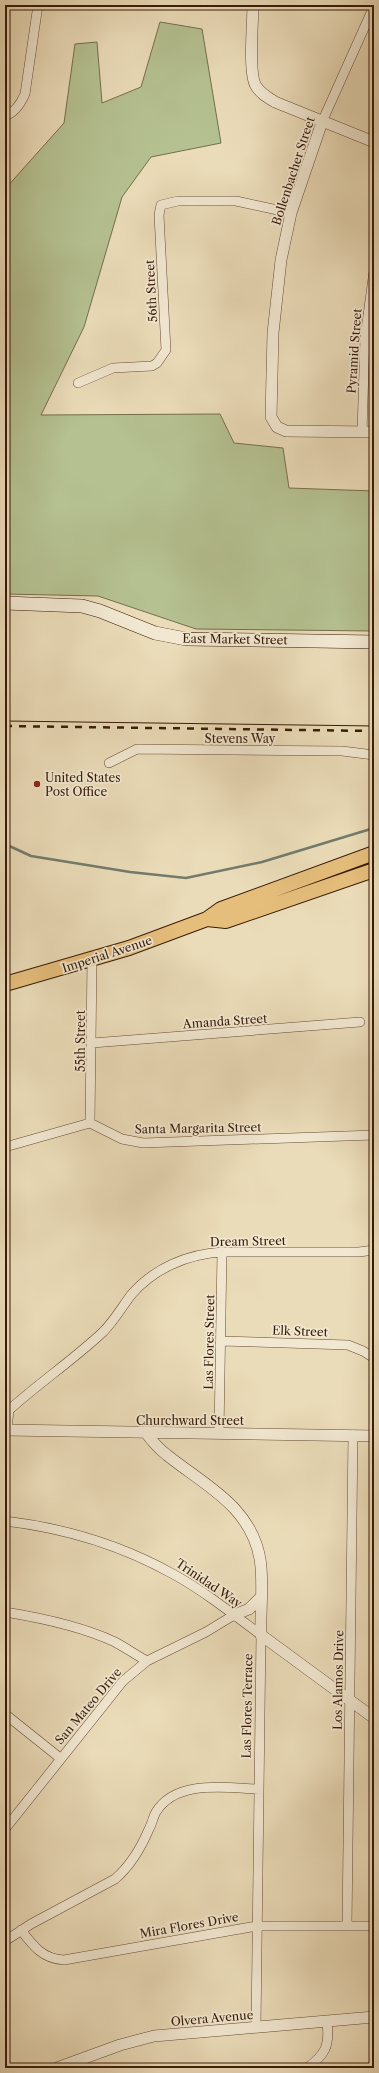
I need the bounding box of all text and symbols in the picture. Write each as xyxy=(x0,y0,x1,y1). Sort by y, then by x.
street label: Bollenbacher Street xyxy=(268,114,318,227)
street label: 56th Street xyxy=(142,259,160,323)
street label: Pyramid Street xyxy=(344,307,365,394)
street label: East Market Street xyxy=(182,631,288,647)
street label: Stevens Way xyxy=(204,731,276,746)
place label: United States Post Office xyxy=(45,770,121,799)
marker: United States Post Office xyxy=(32,779,42,789)
street label: Imperial Avenue xyxy=(60,932,154,976)
street label: 55th Street xyxy=(73,1009,88,1072)
street label: Amanda Street xyxy=(181,1011,268,1032)
street label: Santa Margarita Street xyxy=(134,1119,262,1137)
street label: Dream Street xyxy=(210,1233,287,1249)
street label: Las Flores Street xyxy=(201,1293,217,1390)
street label: Elk Street xyxy=(272,1323,329,1339)
street label: Churchward Street xyxy=(136,1413,245,1428)
street label: Trinidad Way xyxy=(173,1555,245,1611)
street label: Los Alamos Drive xyxy=(330,1630,346,1730)
street label: Las Flores Terrace xyxy=(239,1653,255,1759)
street label: San Mateo Drive xyxy=(52,1664,125,1747)
street label: Mira Flores Drive xyxy=(138,1909,240,1941)
street label: Olvera Avenue xyxy=(170,2007,254,2029)

